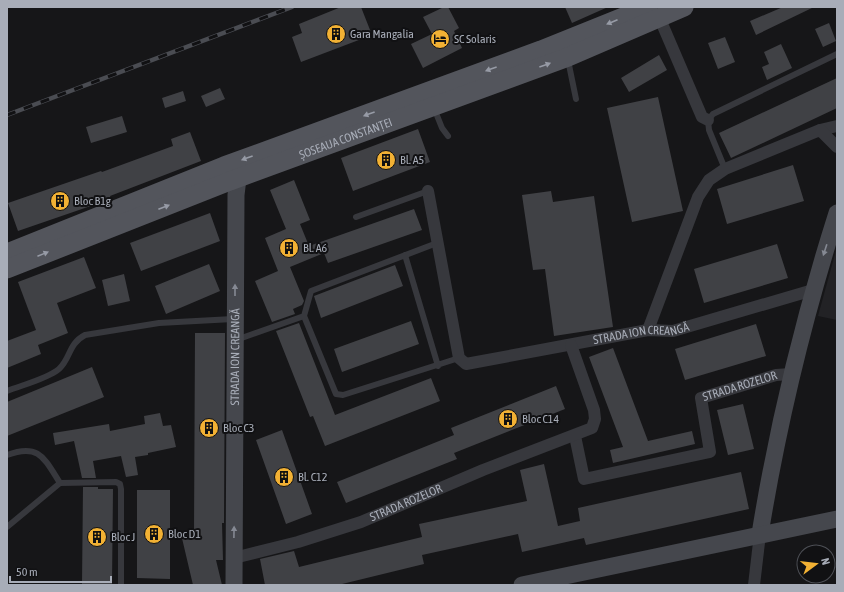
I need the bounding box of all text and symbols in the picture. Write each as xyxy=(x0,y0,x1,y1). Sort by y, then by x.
one-way arrow xyxy=(607,19,618,25)
building icon: Gara Mangalia xyxy=(325,23,347,45)
place label: Gara Mangalia xyxy=(350,27,414,41)
hotel icon: SC Solaris xyxy=(429,28,451,50)
place label: SC Solaris xyxy=(454,32,496,46)
one-way arrow xyxy=(540,62,552,68)
one-way arrow xyxy=(484,66,496,72)
one-way arrow xyxy=(362,111,374,117)
street label: ȘOSEAUA CONSTANȚEI xyxy=(297,115,394,162)
building icon: Bl. A5 xyxy=(375,149,397,171)
place label: Bl. A5 xyxy=(400,153,424,167)
one-way arrow xyxy=(240,155,252,161)
building icon: Bloc B1g xyxy=(49,190,71,212)
place label: Bloc B1g xyxy=(74,194,112,208)
one-way arrow xyxy=(159,203,171,209)
building icon: Bl. A6 xyxy=(278,237,300,259)
place label: Bl. A6 xyxy=(303,241,328,255)
one-way arrow xyxy=(822,244,828,256)
one-way arrow xyxy=(38,251,50,257)
one-way arrow xyxy=(232,283,238,296)
street label: STRADA ION CREANGĂ xyxy=(228,308,242,406)
street label: STRADA ION CREANGĂ xyxy=(592,320,691,347)
street label: STRADA ROZELOR xyxy=(701,368,779,404)
building icon: Bloc C14 xyxy=(497,408,519,430)
place label: Bloc C14 xyxy=(522,412,560,426)
building icon: Bloc C3 xyxy=(198,417,220,439)
place label: Bloc C3 xyxy=(223,421,255,435)
building icon: Bl. C12 xyxy=(273,466,295,488)
place label: Bl. C12 xyxy=(298,470,327,484)
street label: STRADA ROZELOR xyxy=(368,481,444,524)
building icon: Bloc D1 xyxy=(143,523,165,545)
one-way arrow xyxy=(231,525,237,538)
building icon: Bloc J xyxy=(86,526,108,548)
place label: Bloc D1 xyxy=(168,527,201,541)
place label: Bloc J xyxy=(111,530,135,544)
north arrow xyxy=(796,544,836,584)
text: N xyxy=(819,557,832,566)
scale bar xyxy=(10,558,111,584)
text: 50 m xyxy=(16,565,38,579)

